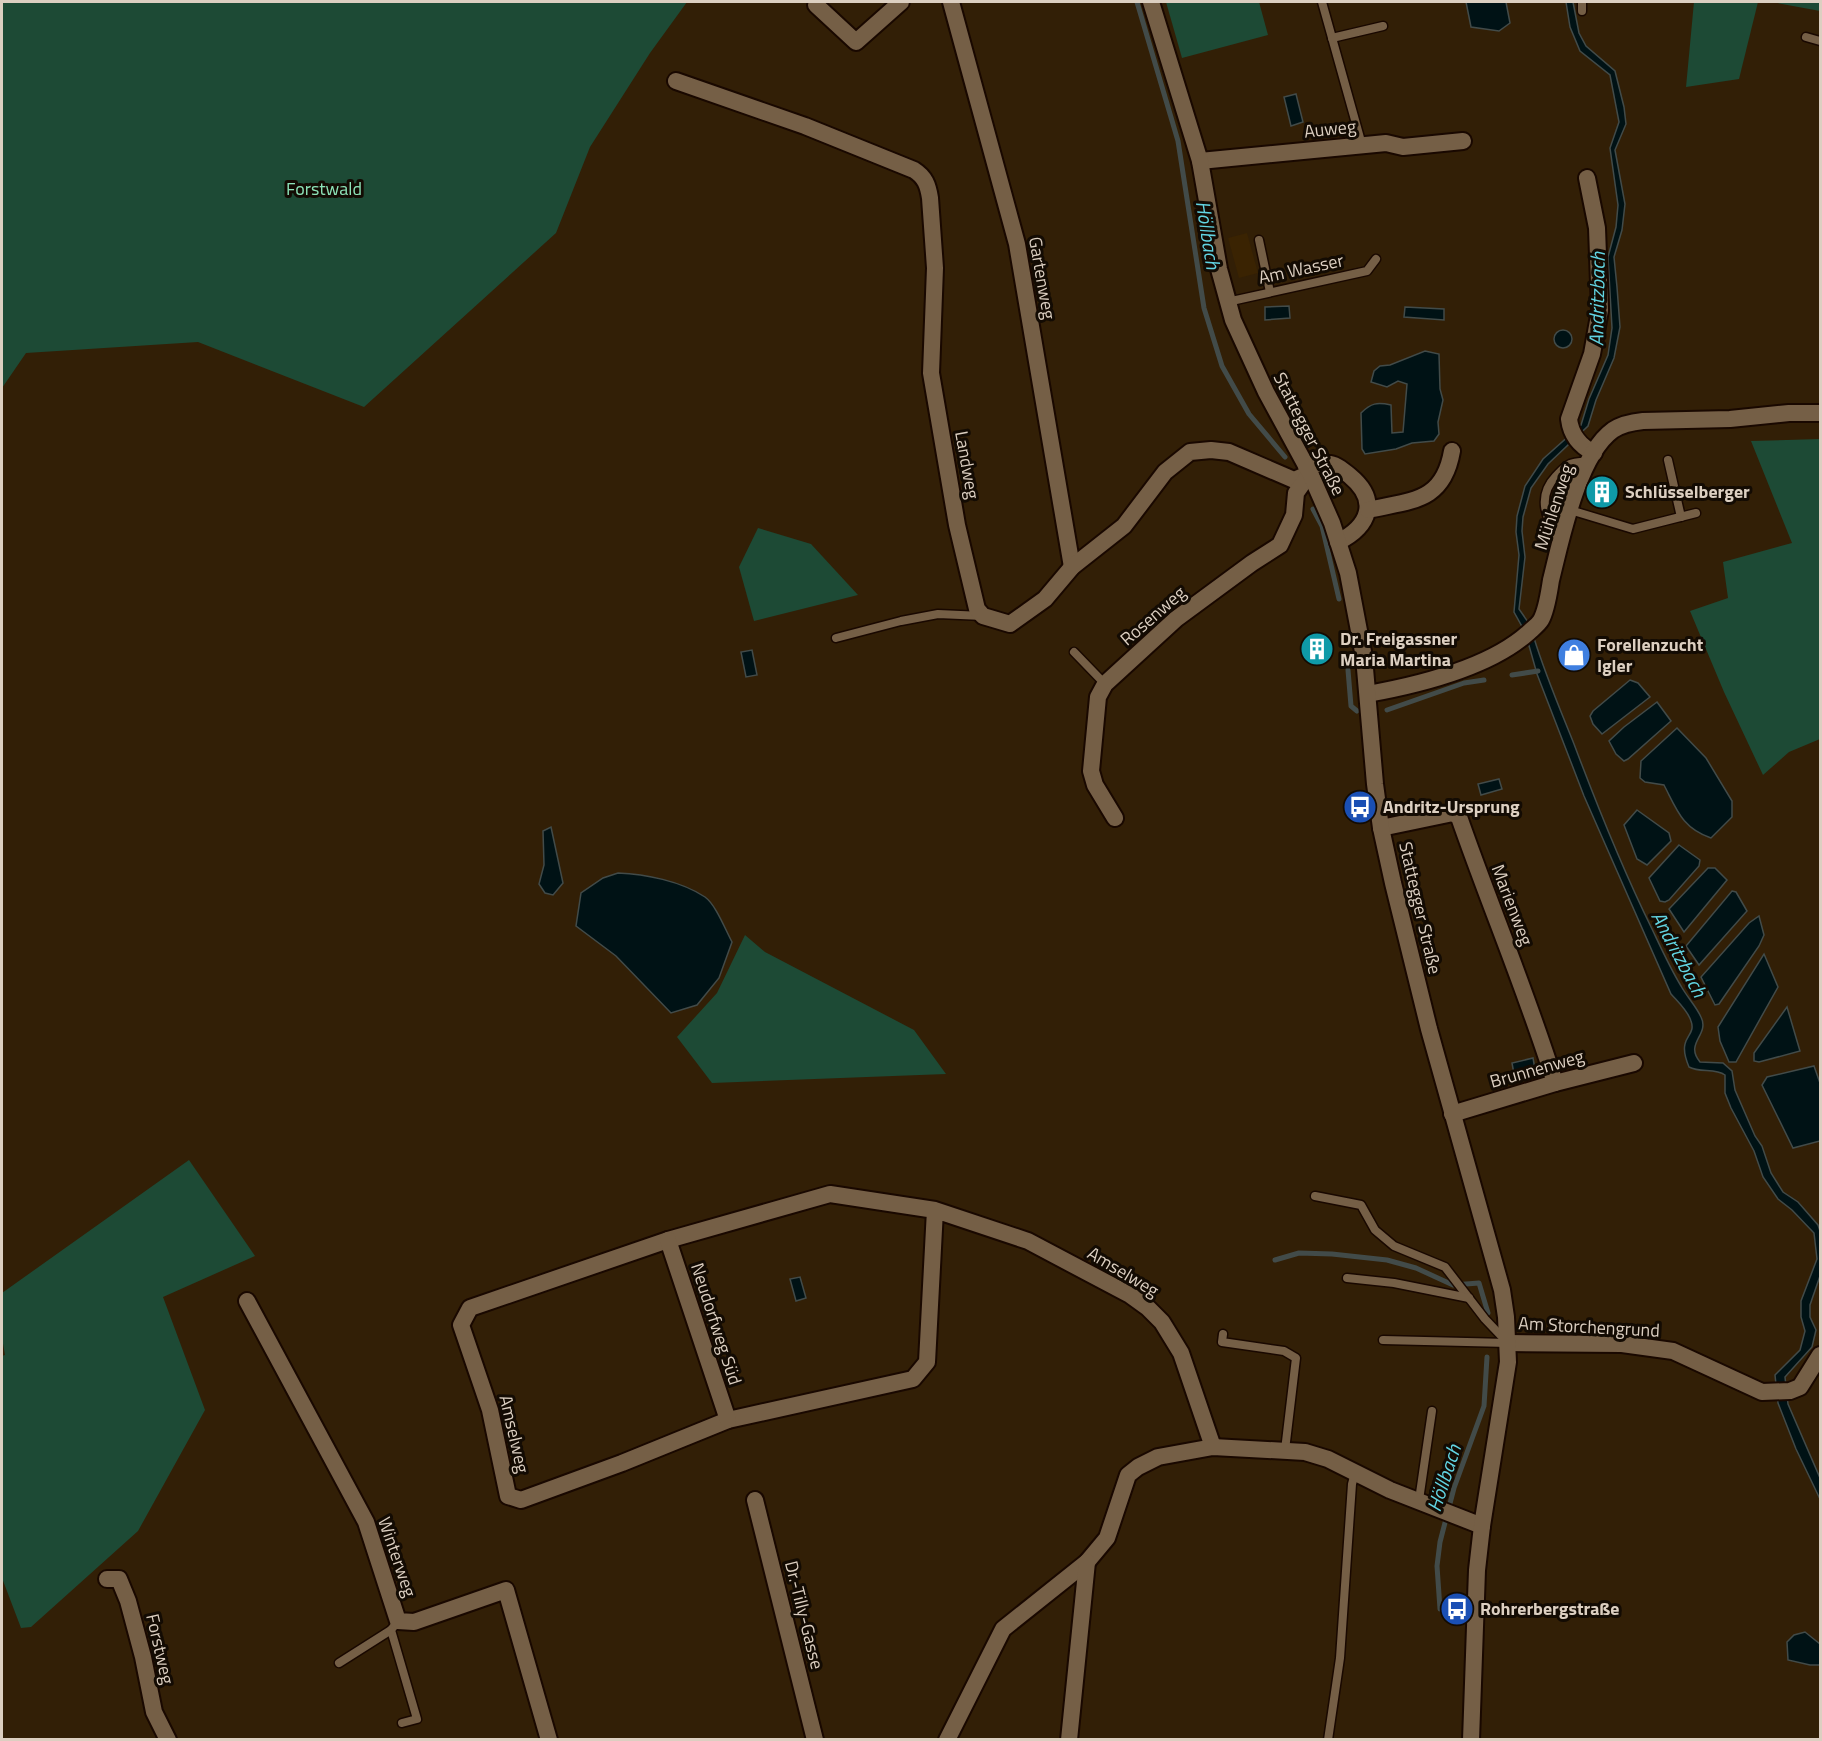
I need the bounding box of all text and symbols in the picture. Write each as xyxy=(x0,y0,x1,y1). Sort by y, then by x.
street label: Auweg xyxy=(1303,112,1357,145)
park label: Forstwald xyxy=(286,175,362,202)
water label: Höllbach xyxy=(1188,198,1229,272)
street label: Gartenweg xyxy=(1022,235,1063,321)
street label: Am Wasser xyxy=(1256,246,1346,291)
water label: Andritzbach xyxy=(1580,251,1613,346)
street label: Stattegger Straße xyxy=(1267,367,1352,500)
street label: Landweg xyxy=(948,429,987,501)
street label: Mühlenweg xyxy=(1527,460,1580,553)
building icon: Schlüsselberger xyxy=(1584,474,1620,510)
place label: Schlüsselberger xyxy=(1625,478,1750,505)
street label: Rosenweg xyxy=(1114,579,1192,652)
place label: Dr. Freigassner Maria Martina xyxy=(1340,625,1458,673)
building icon: Dr. Freigassner Maria Martina xyxy=(1299,631,1335,667)
place label: Forellenzucht Igler xyxy=(1597,631,1704,679)
shop icon: Forellenzucht Igler xyxy=(1556,637,1592,673)
bus stop icon: Andritz-Ursprung xyxy=(1342,789,1378,825)
place label: Andritz-Ursprung xyxy=(1383,793,1520,820)
street label: Stattegger Straße xyxy=(1392,839,1449,977)
street label: Marienweg xyxy=(1485,860,1540,949)
water label: Andritzbach xyxy=(1644,905,1716,1004)
street label: Brunnenweg xyxy=(1487,1042,1587,1095)
street label: Amselweg xyxy=(1082,1240,1164,1304)
street label: Neudorfweg Süd xyxy=(684,1259,749,1388)
street label: Am Storchengrund xyxy=(1518,1309,1660,1344)
street label: Amselweg xyxy=(492,1392,537,1476)
water label: Höllbach xyxy=(1418,1439,1469,1515)
street label: Winterweg xyxy=(371,1513,424,1601)
street label: Dr.-Tilly-Gasse xyxy=(778,1558,831,1672)
bus stop icon: Rohrerbergstraße xyxy=(1439,1591,1475,1627)
place label: Rohrerbergstraße xyxy=(1480,1595,1620,1622)
street label: Forstweg xyxy=(139,1611,182,1687)

